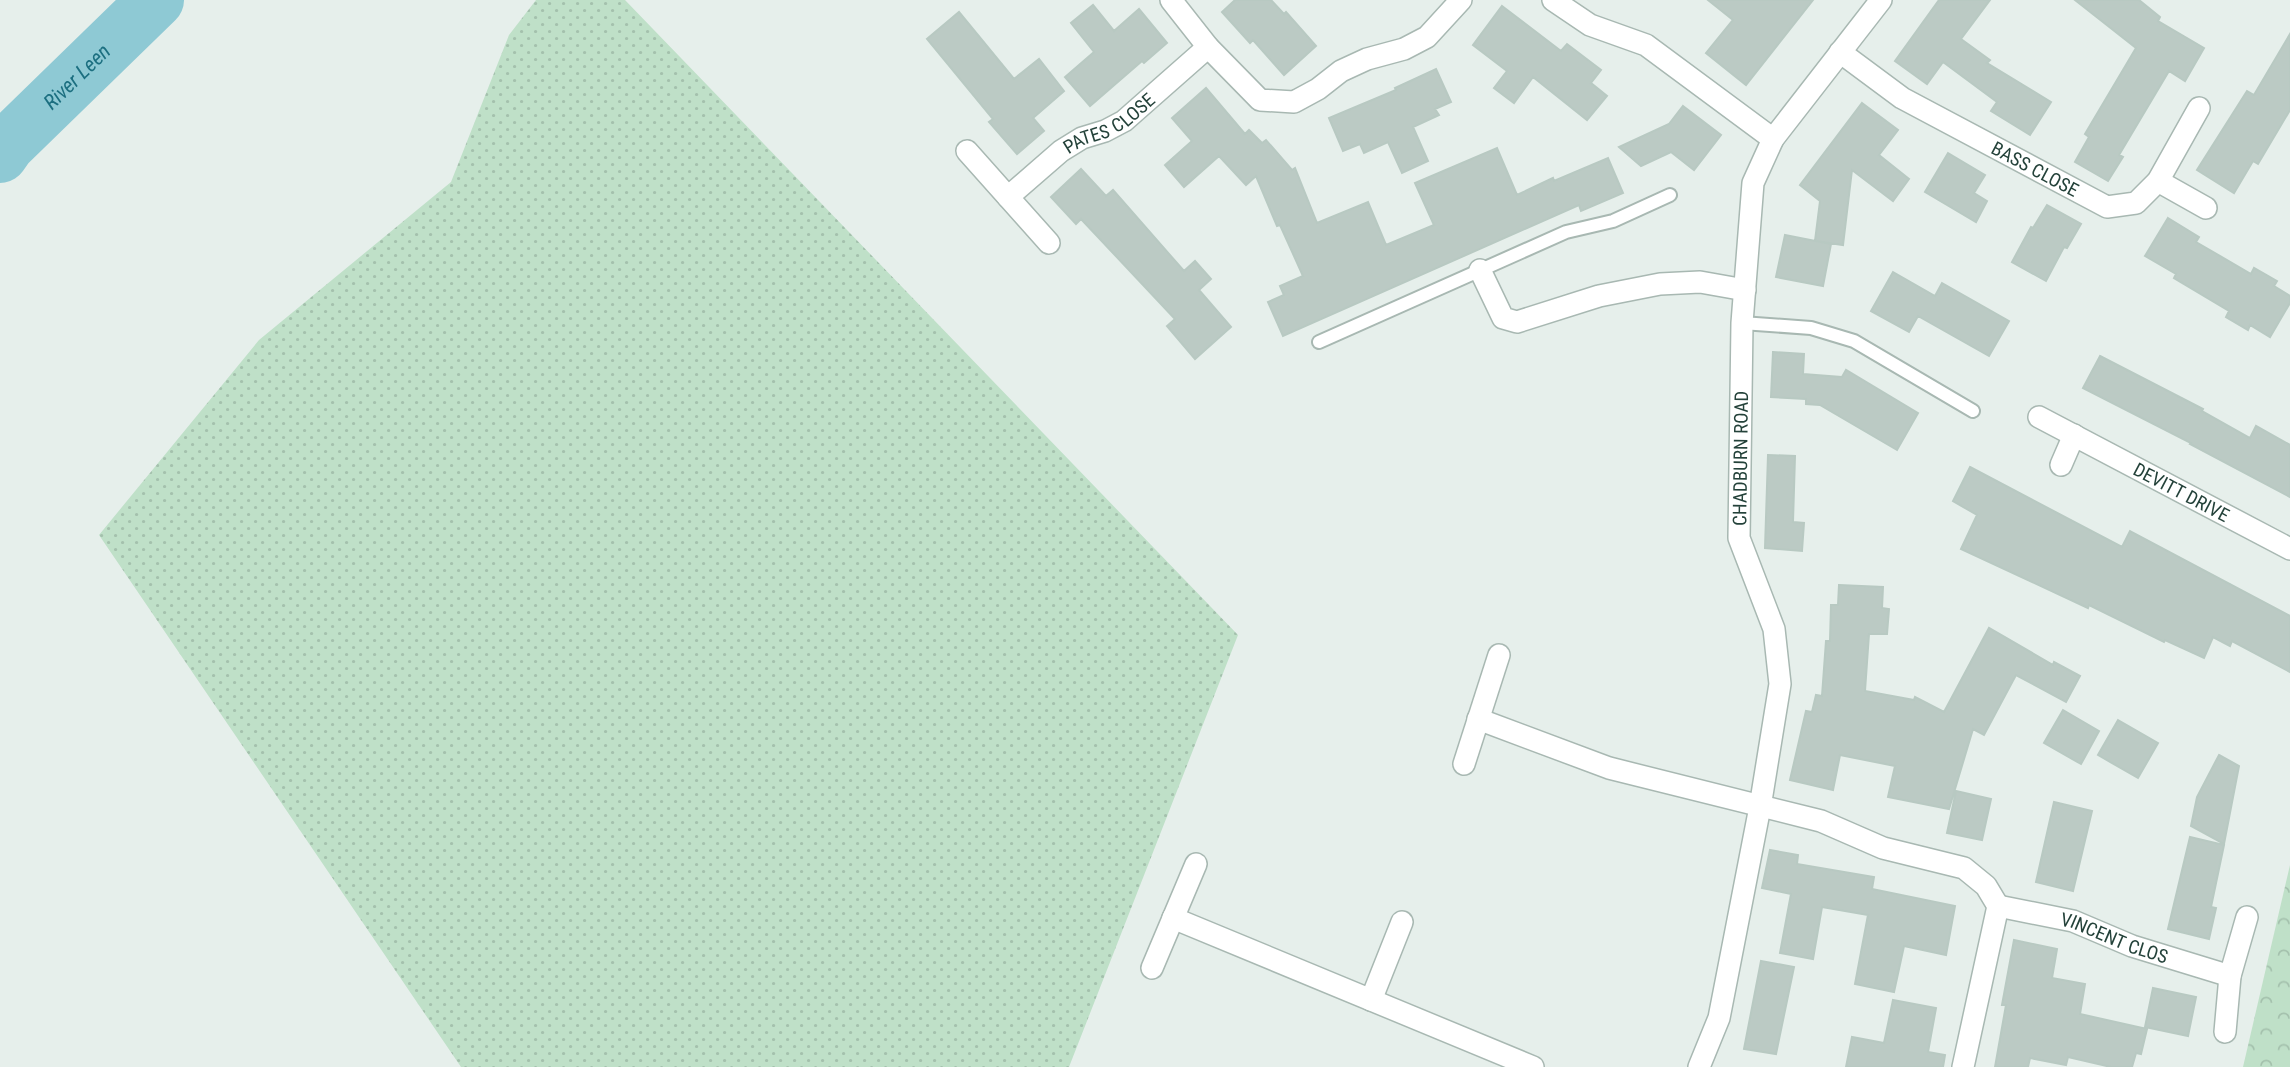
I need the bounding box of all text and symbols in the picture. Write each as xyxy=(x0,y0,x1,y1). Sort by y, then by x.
water label: River Leen xyxy=(39,39,115,114)
street label: PATES CLOSE xyxy=(1059,88,1160,159)
street label: BASS CLOSE xyxy=(1987,137,2082,202)
street label: CHADBURN ROAD xyxy=(1728,391,1753,526)
street label: DEVITT DRIVE xyxy=(2129,458,2233,527)
street label: VINCENT CLOS xyxy=(2059,908,2171,968)

